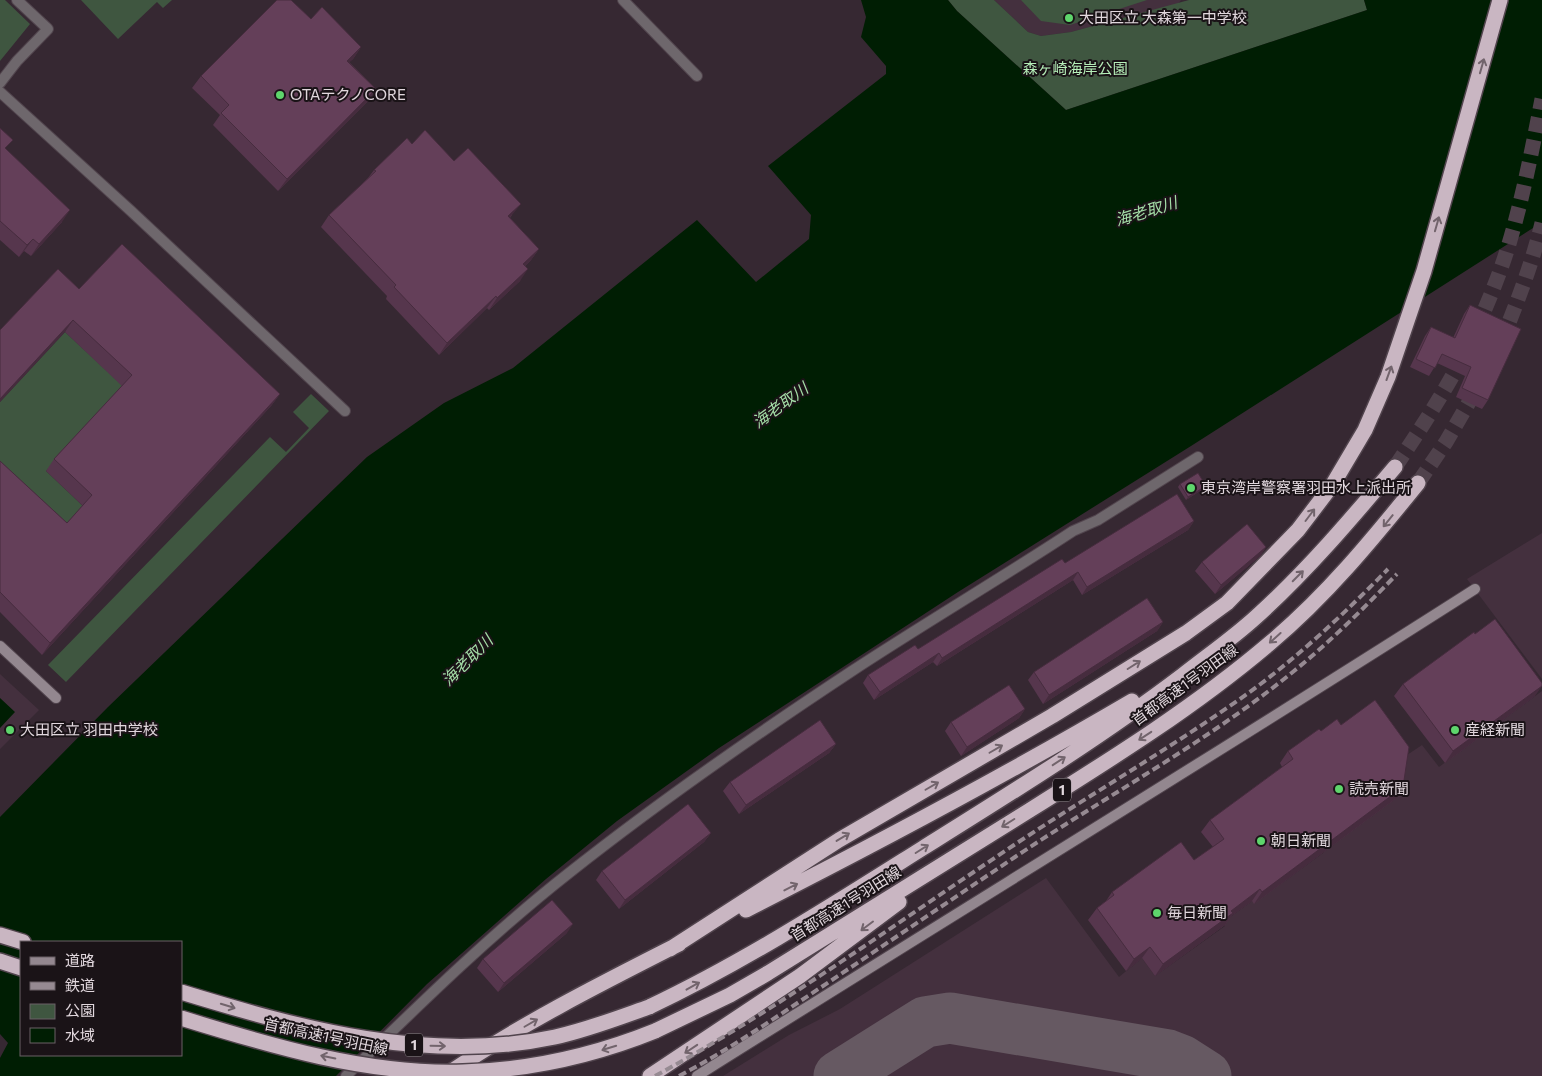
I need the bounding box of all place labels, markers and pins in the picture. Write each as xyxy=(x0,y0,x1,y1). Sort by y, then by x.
place label: 大田区立 大森第一中学校 xyxy=(1079,8,1247,26)
marker: 大田区立 大森第一中学校 xyxy=(1063,12,1075,24)
place label: OTAテクノCORE xyxy=(290,85,406,103)
marker: OTAテクノCORE xyxy=(274,89,286,101)
place label: 東京湾岸警察署羽田水上派出所 xyxy=(1201,478,1411,496)
marker: 東京湾岸警察署羽田水上派出所 xyxy=(1185,482,1197,494)
place label: 大田区立 羽田中学校 xyxy=(20,720,158,738)
place label: 産経新聞 xyxy=(1465,720,1525,738)
marker: 大田区立 羽田中学校 xyxy=(4,724,16,736)
marker: 産経新聞 xyxy=(1449,724,1461,736)
place label: 読売新聞 xyxy=(1349,779,1409,797)
marker: 読売新聞 xyxy=(1333,783,1345,795)
place label: 朝日新聞 xyxy=(1271,831,1331,849)
marker: 朝日新聞 xyxy=(1255,835,1267,847)
place label: 毎日新聞 xyxy=(1167,903,1227,921)
marker: 毎日新聞 xyxy=(1151,907,1163,919)

